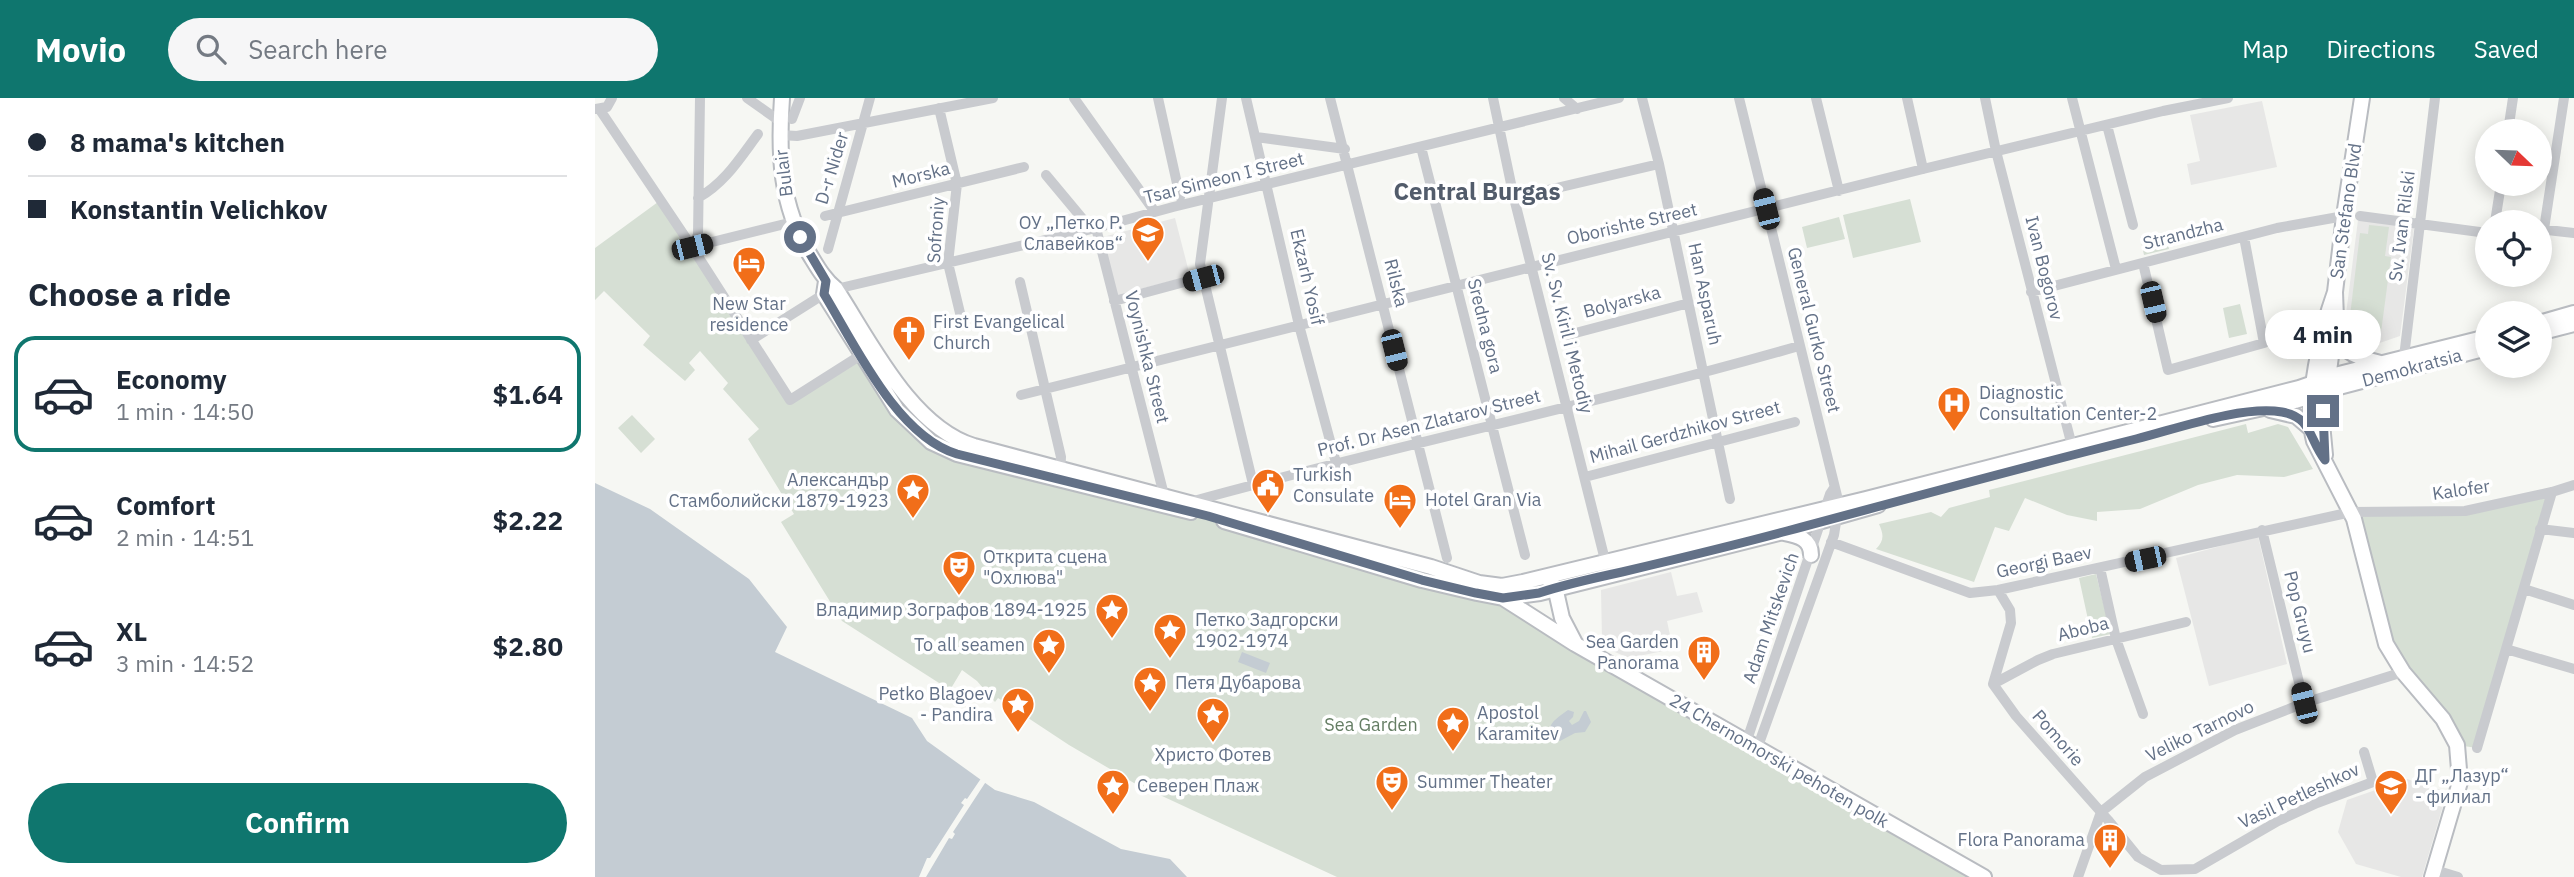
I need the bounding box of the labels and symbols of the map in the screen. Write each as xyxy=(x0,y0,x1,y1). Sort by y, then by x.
north arrow xyxy=(2475,119,2551,196)
street label: D-r Nider xyxy=(810,128,854,207)
street label: San Stefano Blvd xyxy=(2325,142,2366,280)
street label: Tsar Simeon I Street xyxy=(1141,146,1306,209)
street label: Bulair xyxy=(769,148,798,198)
street label: Morska xyxy=(889,156,953,193)
street label: Sv. Ivan Rilski xyxy=(2383,169,2420,283)
district label: Central Burgas xyxy=(1393,175,1561,207)
car xyxy=(1751,186,1782,232)
street label: Sofroniy xyxy=(922,196,949,264)
street label: Oborishte Street xyxy=(1564,197,1699,250)
place label: ОУ „Петко Р. Славейков“ xyxy=(1019,211,1123,255)
street label: Strandzha xyxy=(2140,212,2226,255)
street label: Ivan Bogorov xyxy=(2020,213,2069,323)
school or university icon: ОУ „Петко Р. Славейков“ xyxy=(1129,214,1167,263)
route start xyxy=(784,221,816,253)
street label: Ekzarh Yosif xyxy=(1285,227,1330,327)
car xyxy=(670,232,715,262)
street label: Han Asparuh xyxy=(1683,241,1728,347)
hotel icon: New Star residence xyxy=(730,244,768,293)
street label: General Gurko Street xyxy=(1783,245,1846,415)
street label: Sv. Sv. Kiril i Metodiy xyxy=(1536,250,1599,416)
street label: Rilska xyxy=(1379,256,1414,310)
car xyxy=(1180,262,1227,294)
street label: Sredna gora xyxy=(1463,276,1508,376)
car xyxy=(2139,279,2168,325)
street label: Bolyarska xyxy=(1581,280,1664,323)
street label: Voynishka Street xyxy=(1120,288,1175,426)
place label: New Star residence xyxy=(709,292,789,336)
place label: First Evangelical Church xyxy=(933,310,1065,354)
callout: 4 min xyxy=(2265,310,2381,358)
church icon: First Evangelical Church xyxy=(890,313,928,362)
car xyxy=(1379,327,1410,373)
street label: Demokratsia xyxy=(2359,343,2465,392)
place label: Diagnostic Consultation Center-2 xyxy=(1979,381,2157,425)
street label: Prof. Dr Asen Zlatarov Street xyxy=(1315,384,1543,461)
hospital icon: Diagnostic Consultation Center-2 xyxy=(1935,384,1973,433)
street label: Mihail Gerdzhikov Street xyxy=(1587,395,1783,468)
route end xyxy=(2307,395,2339,427)
place label: Turkish Consulate xyxy=(1293,463,1374,507)
public building icon: Turkish Consulate xyxy=(1249,466,1287,515)
place label: Александър Стамболийски 1879-1923 xyxy=(669,468,889,512)
place icon: Александър Стамболийски 1879-1923 xyxy=(894,471,932,520)
street label: Kalofer xyxy=(2431,474,2492,505)
hotel icon: Hotel Gran Via xyxy=(1381,481,1419,530)
place label: Hotel Gran Via xyxy=(1425,488,1542,511)
street label: Georgi Baev xyxy=(1994,540,2094,583)
car xyxy=(2123,544,2168,574)
place label: Открита сцена "Охлюва" xyxy=(983,545,1108,589)
theatre icon: Открита сцена "Охлюва" xyxy=(940,548,978,597)
street label: Adam Mitskevich xyxy=(1737,549,1804,686)
street label: Pop Gruyu xyxy=(2279,568,2322,655)
place icon: Владимир Зографов 1894-1925 xyxy=(1093,591,1131,640)
place label: Владимир Зографов 1894-1925 xyxy=(816,598,1087,621)
place label: Петко Задгорски 1902-1974 xyxy=(1195,608,1339,652)
place icon: Петко Задгорски 1902-1974 xyxy=(1151,611,1189,660)
street label: Aboba xyxy=(2055,611,2111,646)
place icon: To all seamen xyxy=(1030,626,1068,675)
place label: Sea Garden Panorama xyxy=(1586,630,1679,674)
place label: To all seamen xyxy=(914,633,1025,656)
building icon: Sea Garden Panorama xyxy=(1685,633,1723,682)
place icon: Петя Дубарова xyxy=(1131,664,1169,713)
place label: Петя Дубарова xyxy=(1175,671,1302,694)
car xyxy=(2289,680,2320,726)
place label: Petko Blagoev - Pandira xyxy=(878,682,993,726)
place icon: Petko Blagoev - Pandira xyxy=(999,685,1037,734)
street label: 24 Chernomorski pehoten polk xyxy=(1665,688,1894,833)
street label: Veliko Tarnovo xyxy=(2142,694,2258,767)
place icon: Христо Фотев xyxy=(1194,695,1232,744)
place label: Apostol Karamitev xyxy=(1477,701,1559,745)
place icon: Apostol Karamitev xyxy=(1434,704,1472,753)
street label: Pomorie xyxy=(2028,705,2089,771)
park label: Sea Garden xyxy=(1324,713,1418,736)
place label: Христо Фотев xyxy=(1155,743,1272,766)
street label: Vasil Petleshkov xyxy=(2235,757,2363,834)
theatre icon: Summer Theater xyxy=(1373,763,1411,812)
place label: ДГ „Лазур“ - филиал xyxy=(2415,764,2509,808)
place icon: Северен Плаж xyxy=(1094,767,1132,816)
school or university icon: ДГ „Лазур“ - филиал xyxy=(2372,767,2410,816)
place label: Summer Theater xyxy=(1417,770,1553,793)
place label: Северен Плаж xyxy=(1137,774,1259,797)
building icon: Flora Panorama xyxy=(2091,821,2129,870)
place label: Flora Panorama xyxy=(1957,828,2085,851)

